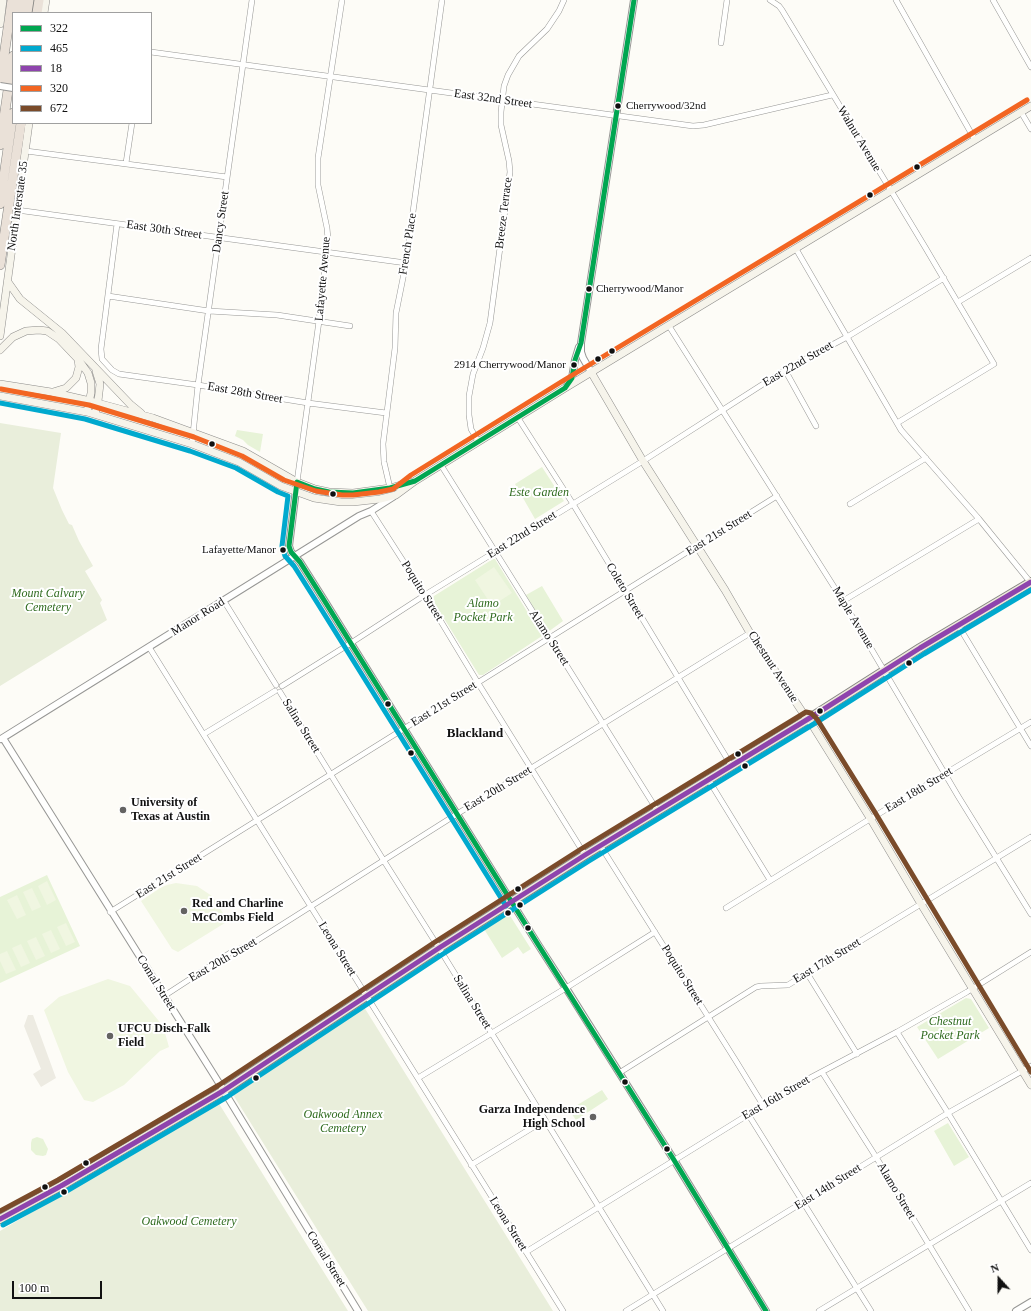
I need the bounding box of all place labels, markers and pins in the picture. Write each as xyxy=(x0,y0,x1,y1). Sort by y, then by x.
place label: Cherrywood/32nd xyxy=(626,99,706,113)
marker: Cherrywood/32nd xyxy=(613,101,623,111)
unlabelled marker xyxy=(912,162,922,172)
unlabelled marker xyxy=(865,190,875,200)
place label: Cherrywood/Manor xyxy=(596,282,683,296)
marker: Cherrywood/Manor xyxy=(584,284,594,294)
unlabelled marker xyxy=(607,346,617,356)
unlabelled marker xyxy=(593,354,603,364)
place label: 2914 Cherrywood/Manor xyxy=(454,358,566,372)
marker: 2914 Cherrywood/Manor xyxy=(569,360,579,370)
unlabelled marker xyxy=(207,439,217,449)
unlabelled marker xyxy=(328,489,338,499)
place label: Lafayette/Manor xyxy=(202,543,276,557)
marker: Lafayette/Manor xyxy=(278,545,288,555)
unlabelled marker xyxy=(904,658,914,668)
unlabelled marker xyxy=(383,699,393,709)
unlabelled marker xyxy=(815,706,825,716)
unlabelled marker xyxy=(406,748,416,758)
unlabelled marker xyxy=(733,749,743,759)
unlabelled marker xyxy=(740,761,750,771)
place label: University of Texas at Austin xyxy=(131,796,210,824)
marker: University of Texas at Austin xyxy=(118,805,128,815)
unlabelled marker xyxy=(513,884,523,894)
place label: Red and Charline McCombs Field xyxy=(192,897,283,925)
unlabelled marker xyxy=(515,900,525,910)
marker: Red and Charline McCombs Field xyxy=(179,906,189,916)
unlabelled marker xyxy=(503,908,513,918)
unlabelled marker xyxy=(523,923,533,933)
place label: UFCU Disch-Falk Field xyxy=(118,1022,210,1050)
marker: UFCU Disch-Falk Field xyxy=(105,1031,115,1041)
unlabelled marker xyxy=(251,1073,261,1083)
unlabelled marker xyxy=(620,1077,630,1087)
place label: Garza Independence High School xyxy=(479,1103,585,1131)
marker: Garza Independence High School xyxy=(588,1112,598,1122)
unlabelled marker xyxy=(662,1144,672,1154)
unlabelled marker xyxy=(81,1158,91,1168)
unlabelled marker xyxy=(40,1182,50,1192)
unlabelled marker xyxy=(59,1187,69,1197)

